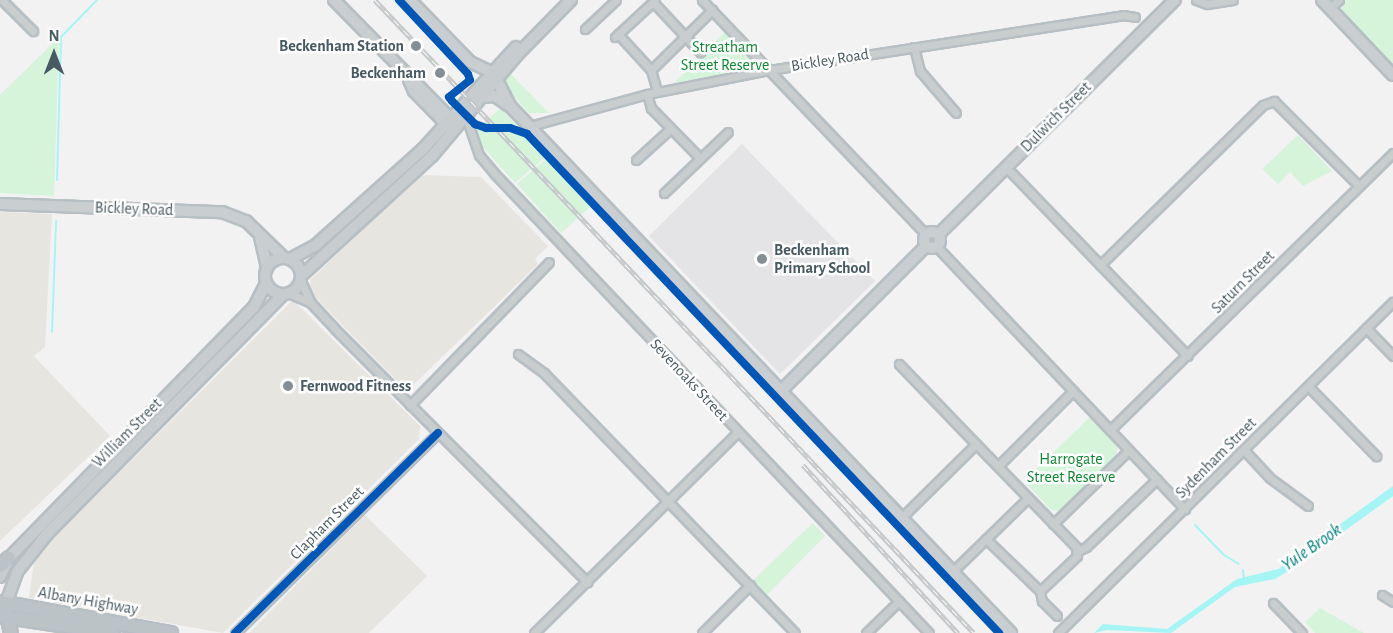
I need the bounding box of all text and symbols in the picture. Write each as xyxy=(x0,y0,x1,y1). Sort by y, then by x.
north arrow xyxy=(24,24,84,84)
text: N xyxy=(48,28,60,44)
place label: Beckenham Station xyxy=(279,36,404,56)
park label: Streatham Street Reserve xyxy=(681,37,769,75)
marker: Beckenham Station xyxy=(409,39,423,53)
street label: Bickley Road xyxy=(790,44,870,76)
place label: Beckenham xyxy=(350,63,426,83)
marker: Beckenham xyxy=(431,64,449,82)
street label: Dulwich Street xyxy=(1017,78,1095,156)
street label: Bickley Road xyxy=(94,198,174,220)
place label: Beckenham Primary School xyxy=(774,240,871,278)
street label: Saturn Street xyxy=(1207,246,1279,318)
marker: Beckenham Primary School xyxy=(755,252,769,266)
street label: Sevenoaks Street xyxy=(646,335,732,425)
place label: Fernwood Fitness xyxy=(300,376,411,396)
marker: Fernwood Fitness xyxy=(281,379,295,393)
street label: William Street xyxy=(88,394,166,472)
street label: Sydenham Street xyxy=(1172,414,1260,502)
park label: Harrogate Street Reserve xyxy=(1027,449,1115,487)
street label: Clapham Street xyxy=(286,482,368,564)
water label: Yule Brook xyxy=(1278,520,1346,576)
street label: Albany Highway xyxy=(36,583,140,619)

